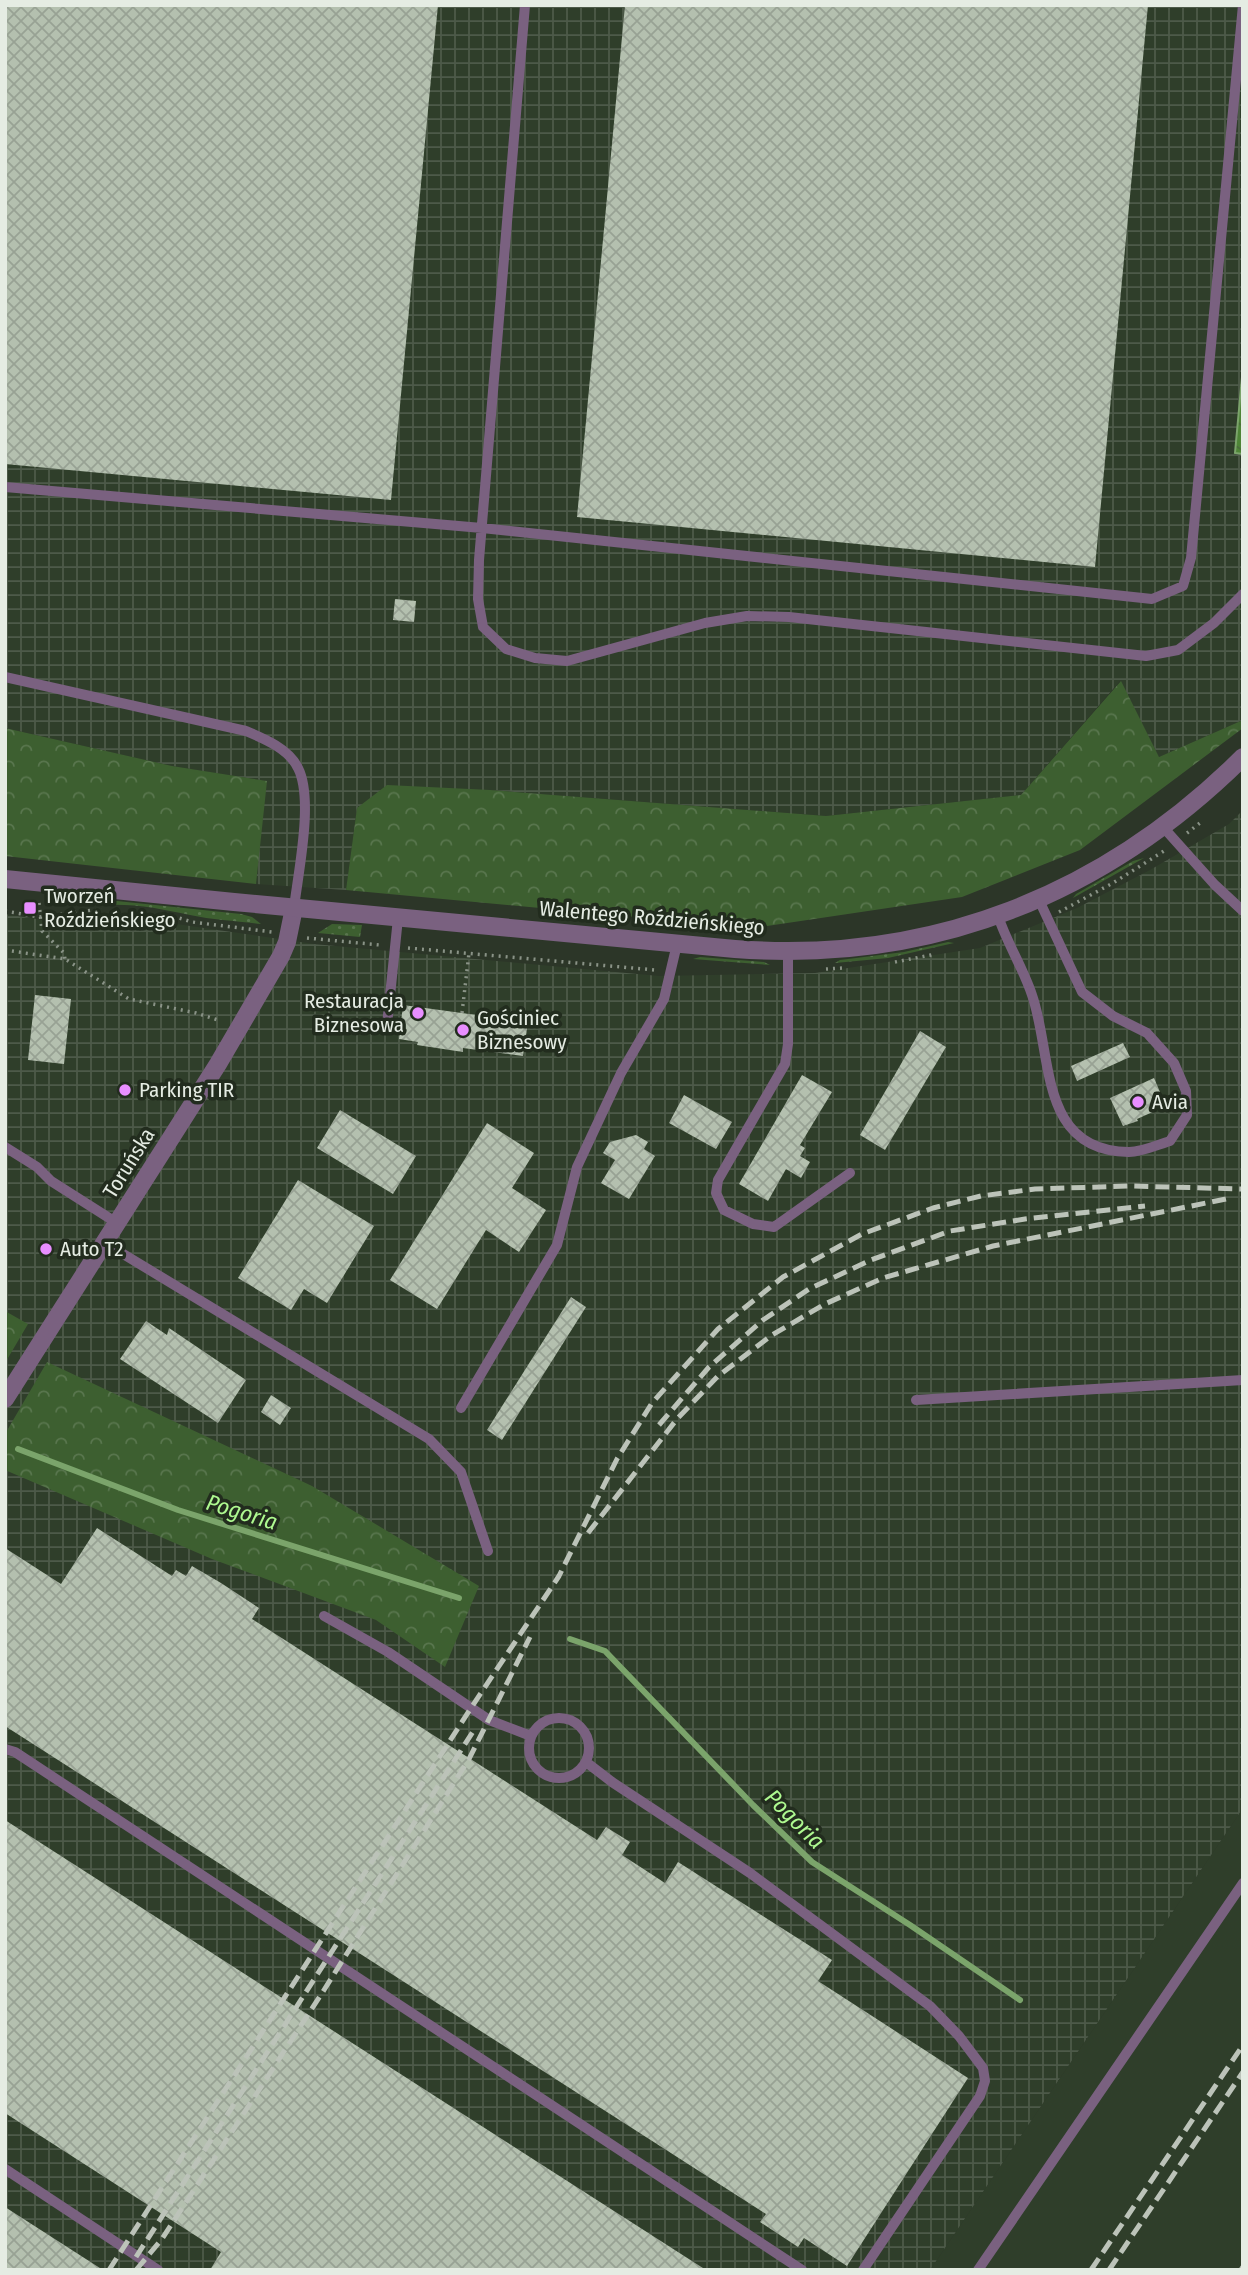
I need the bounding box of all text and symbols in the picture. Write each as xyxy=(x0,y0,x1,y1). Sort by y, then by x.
place label: Tworzeń Roździeńskiego xyxy=(44,883,175,933)
street label: Walentego Roździeńskiego xyxy=(538,895,766,941)
marker: Tworzeń Roździeńskiego xyxy=(22,900,38,916)
place label: Restauracja Biznesowa xyxy=(304,988,404,1038)
marker: Restauracja Biznesowa xyxy=(410,1005,426,1021)
place label: Gościniec Biznesowy xyxy=(477,1005,567,1055)
marker: Gościniec Biznesowy xyxy=(455,1022,471,1038)
place label: Parking TIR xyxy=(139,1077,235,1103)
marker: Parking TIR xyxy=(117,1082,133,1098)
place label: Avia xyxy=(1152,1089,1188,1115)
marker: Avia xyxy=(1130,1094,1146,1110)
street label: Toruńska xyxy=(97,1123,161,1203)
place label: Auto T2 xyxy=(60,1236,124,1262)
marker: Auto T2 xyxy=(38,1241,54,1257)
water label: Pogoria xyxy=(203,1488,281,1536)
water label: Pogoria xyxy=(759,1783,831,1855)

